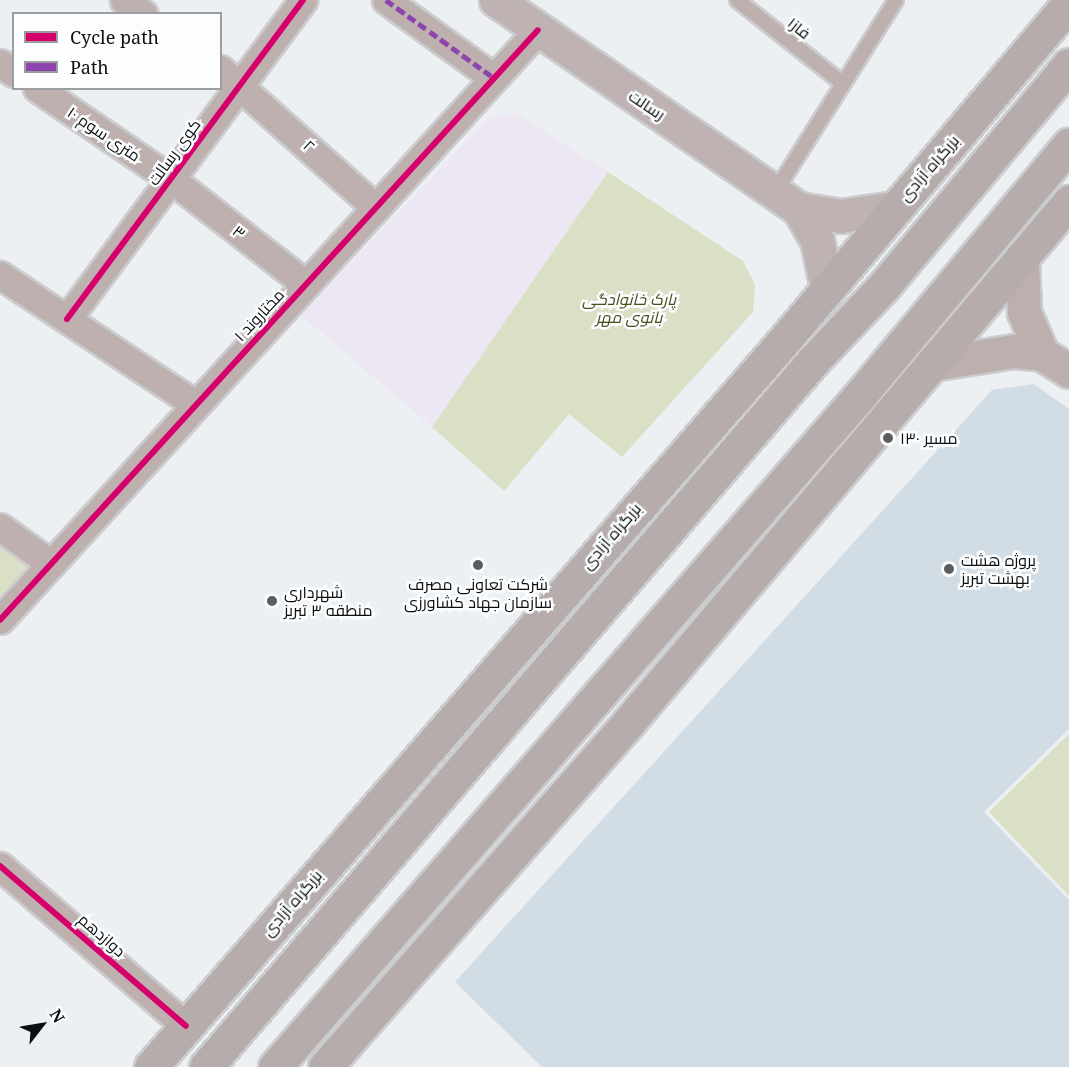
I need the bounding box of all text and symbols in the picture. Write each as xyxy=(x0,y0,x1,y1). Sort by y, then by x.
legend xyxy=(12,12,222,90)
street label: فاز۱ xyxy=(784,13,814,43)
text: Cycle path xyxy=(70,25,159,49)
text: Path xyxy=(70,55,109,79)
street label: رسالت xyxy=(625,86,669,124)
street label: ۱۰ متری سوم xyxy=(64,103,144,165)
street label: کوی رسالت xyxy=(143,115,205,189)
street label: بزرگراه آزادی xyxy=(895,131,963,205)
street label: ۲ xyxy=(299,136,319,156)
street label: ۳ xyxy=(229,221,249,243)
street label: مختاروند ۱ xyxy=(230,285,288,345)
park label: پارک خانوادگی بانوی مهر xyxy=(582,289,676,327)
place label: مسیر ۱۳۰ xyxy=(900,428,957,448)
marker: مسیر ۱۳۰ xyxy=(881,431,895,445)
street label: بزرگراه آزادی xyxy=(577,499,645,573)
place label: پروژه هشت بهشت تبریز xyxy=(961,550,1036,588)
marker: شرکت تعاونی مصرف سازمان جهاد کشاورزی xyxy=(471,558,485,572)
marker: پروژه هشت بهشت تبریز xyxy=(942,562,956,576)
place label: شرکت تعاونی مصرف سازمان جهاد کشاورزی xyxy=(404,574,552,612)
place label: شهرداری منطقه ۳ تبریز xyxy=(284,582,372,620)
marker: شهرداری منطقه ۳ تبریز xyxy=(265,594,279,608)
street label: بزرگراه آزادی xyxy=(258,866,326,940)
street label: دوازدهم xyxy=(75,909,129,961)
north arrow xyxy=(12,995,72,1055)
text: N xyxy=(45,1005,70,1027)

